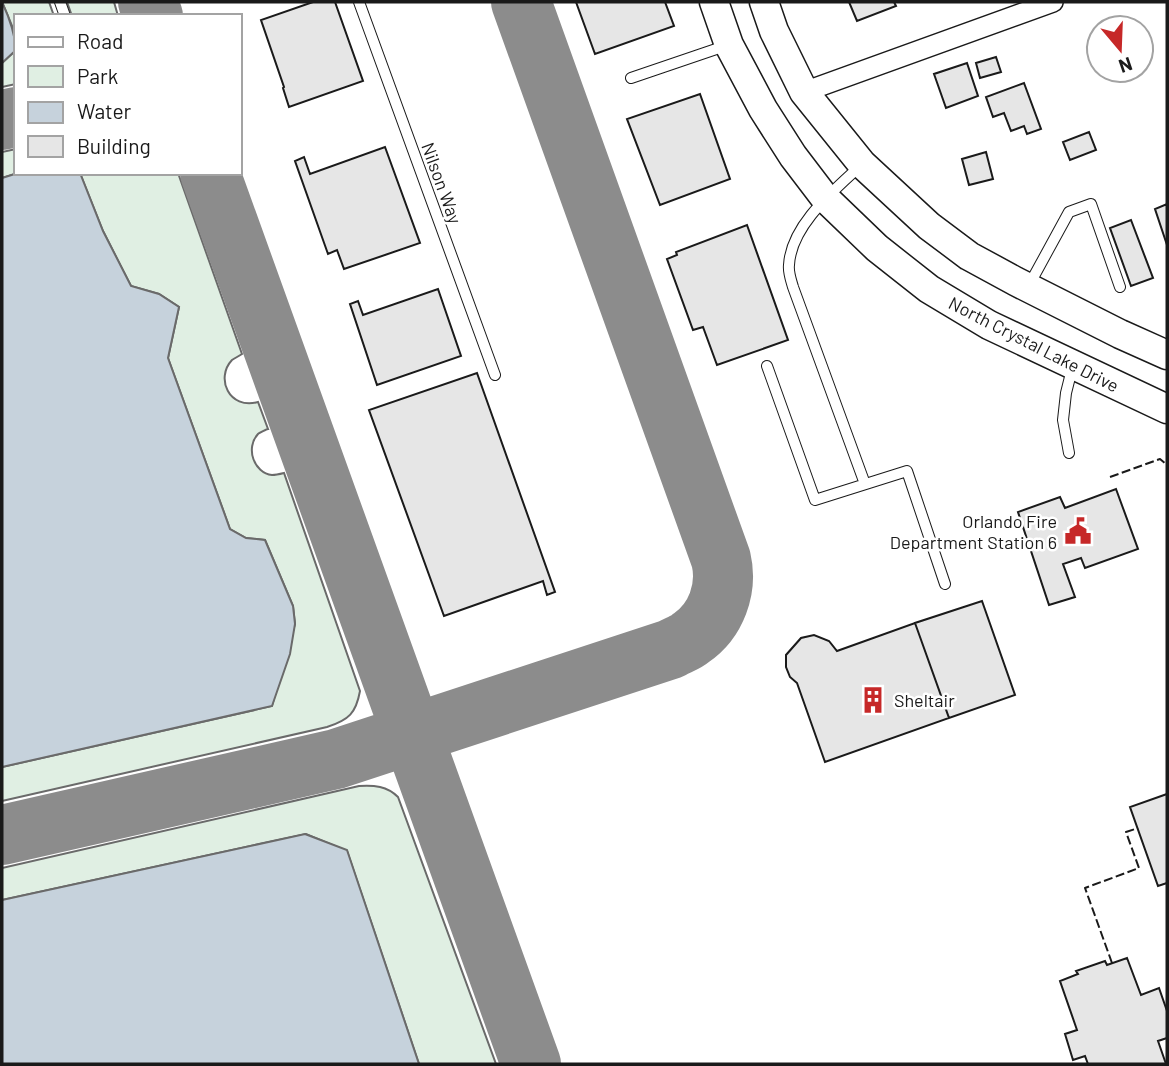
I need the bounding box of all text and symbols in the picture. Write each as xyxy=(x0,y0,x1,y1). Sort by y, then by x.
legend xyxy=(14,14,242,175)
north arrow xyxy=(1085,14,1155,84)
text: Road xyxy=(77,28,123,53)
text: N xyxy=(1116,53,1135,78)
text: Park xyxy=(77,63,118,88)
text: Water xyxy=(77,98,132,123)
text: Building xyxy=(77,133,151,158)
street label: Nilson Way xyxy=(417,139,467,227)
street label: North Crystal Lake Drive xyxy=(945,292,1123,396)
place label: Orlando Fire Department Station 6 xyxy=(890,510,1057,553)
public building icon: Orlando Fire Department Station 6 xyxy=(1063,516,1093,546)
building icon: Sheltair xyxy=(858,685,888,715)
place label: Sheltair xyxy=(894,689,955,711)

